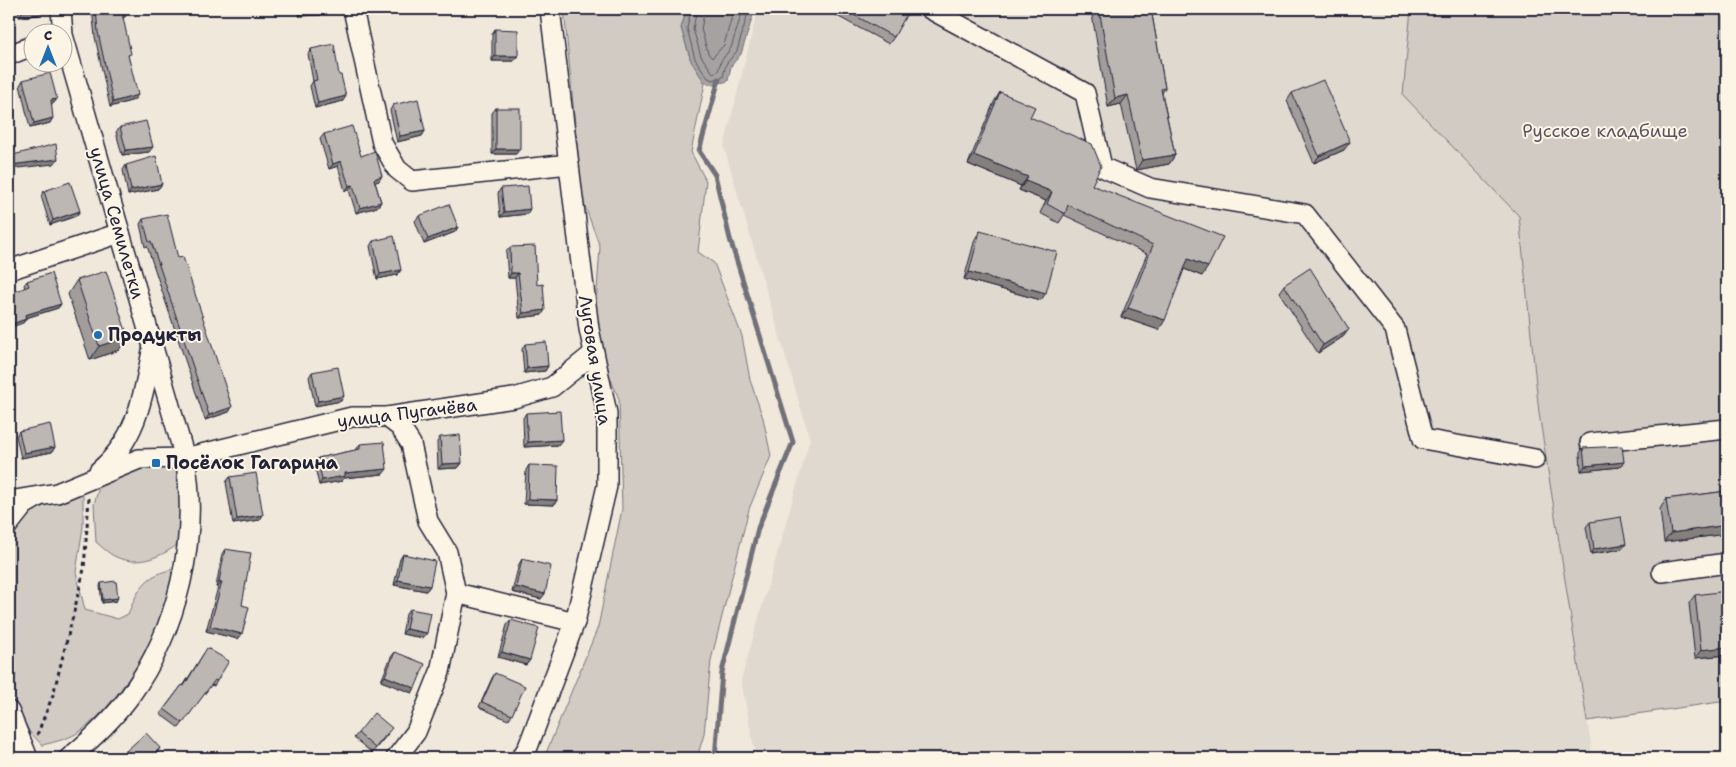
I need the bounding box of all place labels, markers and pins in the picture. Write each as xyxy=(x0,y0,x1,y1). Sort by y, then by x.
place label: Продукты xyxy=(108,323,202,347)
marker: Продукты xyxy=(92,329,104,341)
place label: Посёлок Гагарина xyxy=(166,451,339,475)
marker: Посёлок Гагарина xyxy=(150,457,162,469)

